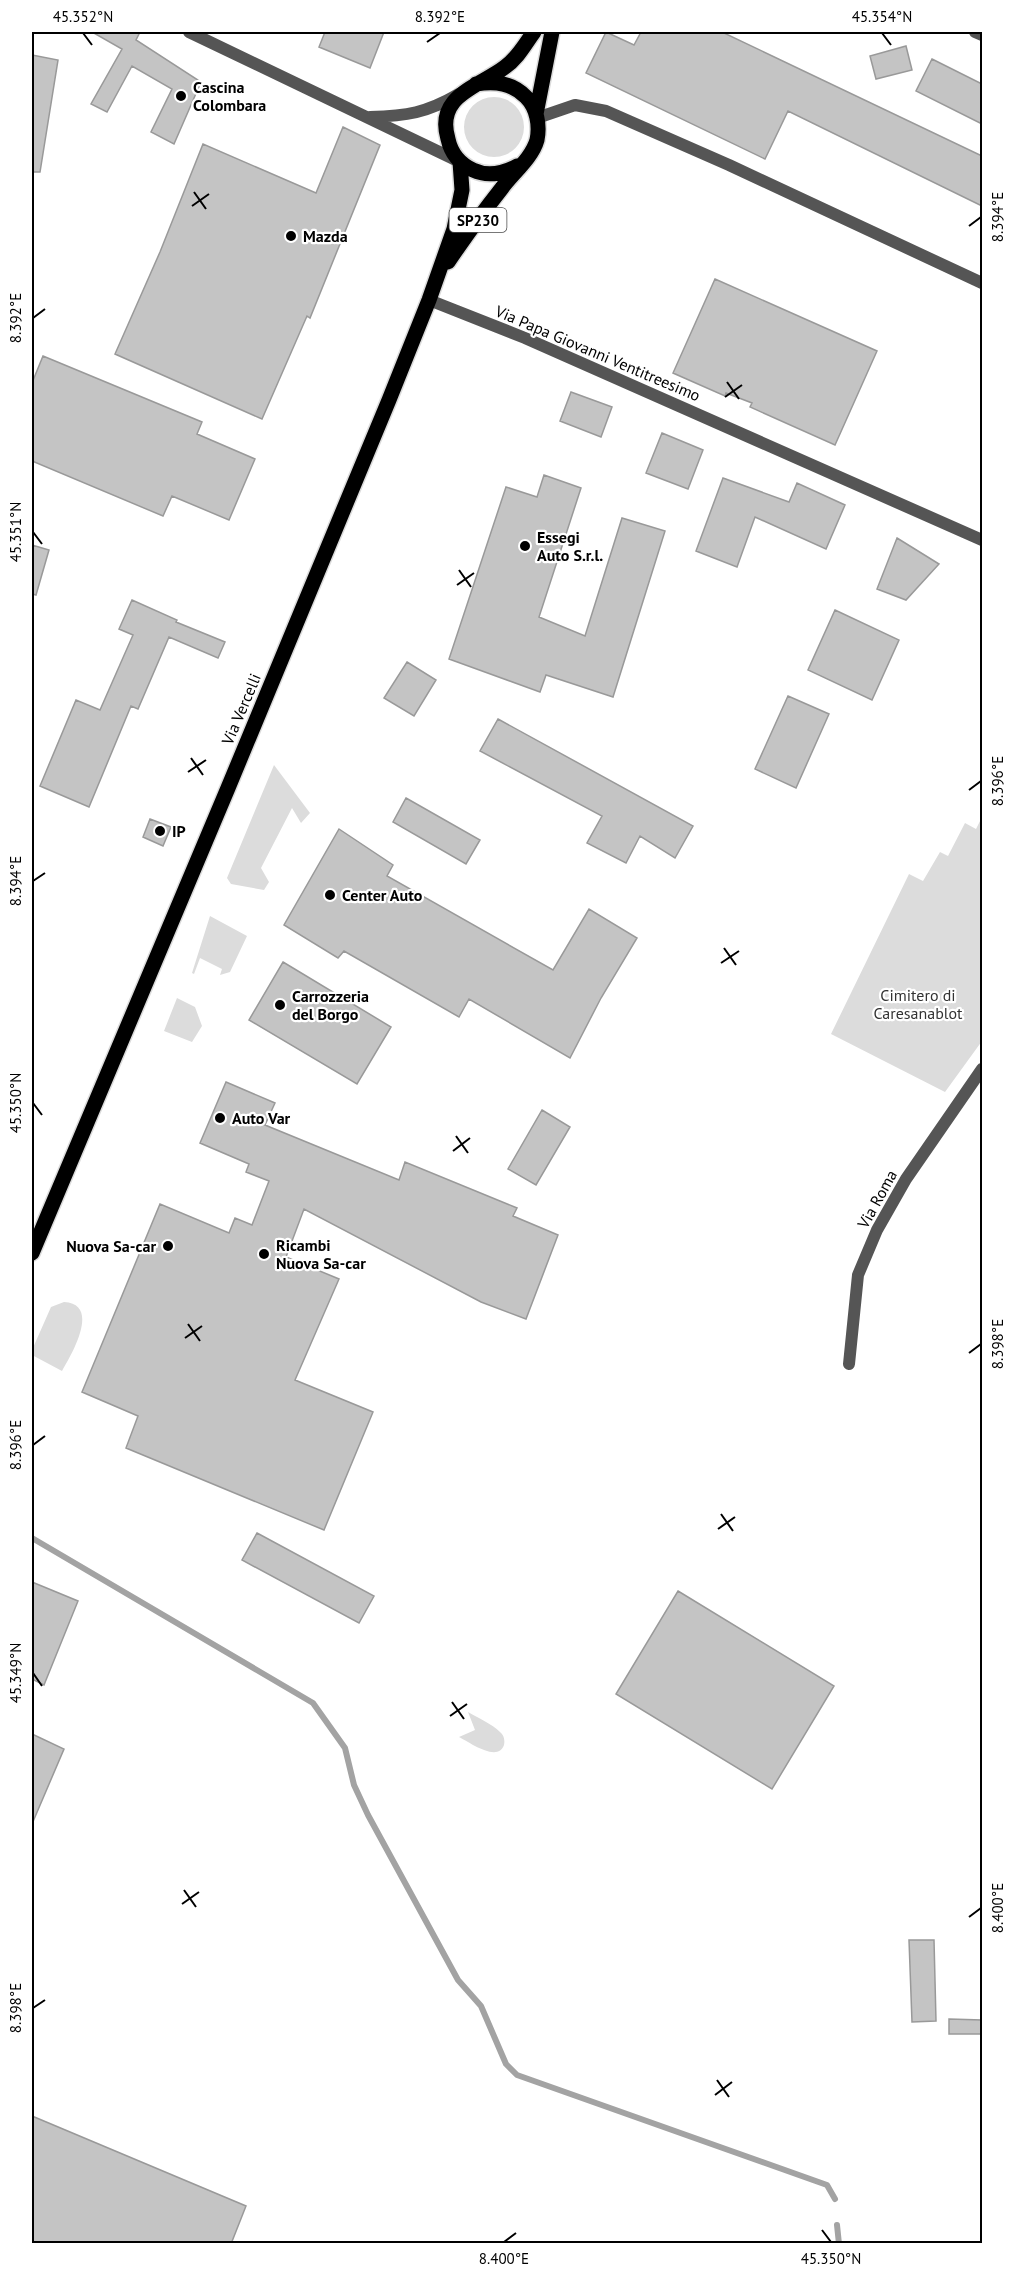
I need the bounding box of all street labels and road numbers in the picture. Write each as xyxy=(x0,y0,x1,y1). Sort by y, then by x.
road number: SP230 xyxy=(450,208,506,232)
street label: Via Papa Giovanni Ventitreesimo xyxy=(492,300,704,405)
street label: Via Vercelli xyxy=(217,670,265,749)
street label: Via Roma xyxy=(852,1166,901,1233)

